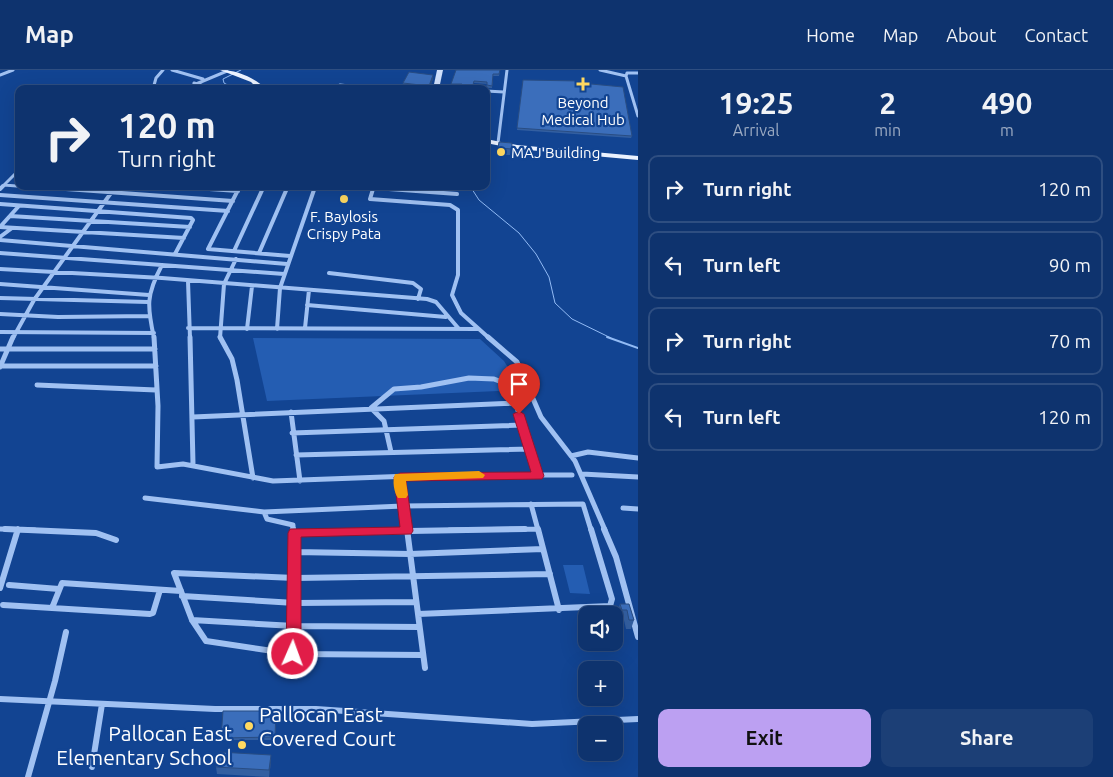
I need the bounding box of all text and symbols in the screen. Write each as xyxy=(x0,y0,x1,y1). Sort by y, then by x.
text: Map xyxy=(25,21,74,48)
text: Home xyxy=(806,25,855,45)
text: Map xyxy=(883,25,918,45)
text: About xyxy=(946,25,996,45)
text: Contact xyxy=(1024,25,1088,45)
marker: Beyond Medical Hub xyxy=(576,77,590,91)
text: 19:25 xyxy=(719,86,794,120)
text: 2 xyxy=(879,86,896,120)
text: 490 xyxy=(982,86,1032,120)
place label: Beyond Medical Hub xyxy=(541,94,625,128)
icon: right xyxy=(35,105,100,170)
text: 120 m xyxy=(118,105,216,145)
text: Arrival xyxy=(733,121,779,139)
text: min xyxy=(874,121,901,139)
text: m xyxy=(1000,121,1014,139)
place label: MAJ Building xyxy=(511,144,600,161)
text: Turn right xyxy=(118,146,216,171)
marker: MAJ Building xyxy=(495,146,507,158)
icon: right xyxy=(660,175,688,203)
text: Turn right xyxy=(703,178,791,200)
text: 120 m xyxy=(1038,178,1091,200)
marker: F. Baylosis Crispy Pata xyxy=(338,193,350,205)
place label: F. Baylosis Crispy Pata xyxy=(307,208,381,242)
icon: left xyxy=(660,251,688,279)
text: Turn left xyxy=(703,254,781,276)
text: 90 m xyxy=(1049,254,1091,276)
icon: right xyxy=(660,327,688,355)
text: Turn right xyxy=(703,330,791,352)
text: 70 m xyxy=(1049,330,1091,352)
pin xyxy=(498,363,540,414)
icon: arrive xyxy=(505,370,533,398)
icon: left xyxy=(660,403,688,431)
text: Turn left xyxy=(703,406,781,428)
text: 120 m xyxy=(1038,406,1091,428)
map controls xyxy=(578,606,623,761)
button: sound xyxy=(578,606,623,651)
position arrow xyxy=(266,627,318,679)
button: + xyxy=(578,661,623,706)
place label: Pallocan East Covered Court xyxy=(259,702,396,750)
button: Exit xyxy=(658,709,871,767)
button: Share xyxy=(881,709,1093,767)
button: − xyxy=(578,716,623,761)
marker: Pallocan East Covered Court xyxy=(243,720,255,732)
place label: Pallocan East Elementary School xyxy=(56,721,232,769)
marker: Pallocan East Elementary School xyxy=(236,739,248,751)

